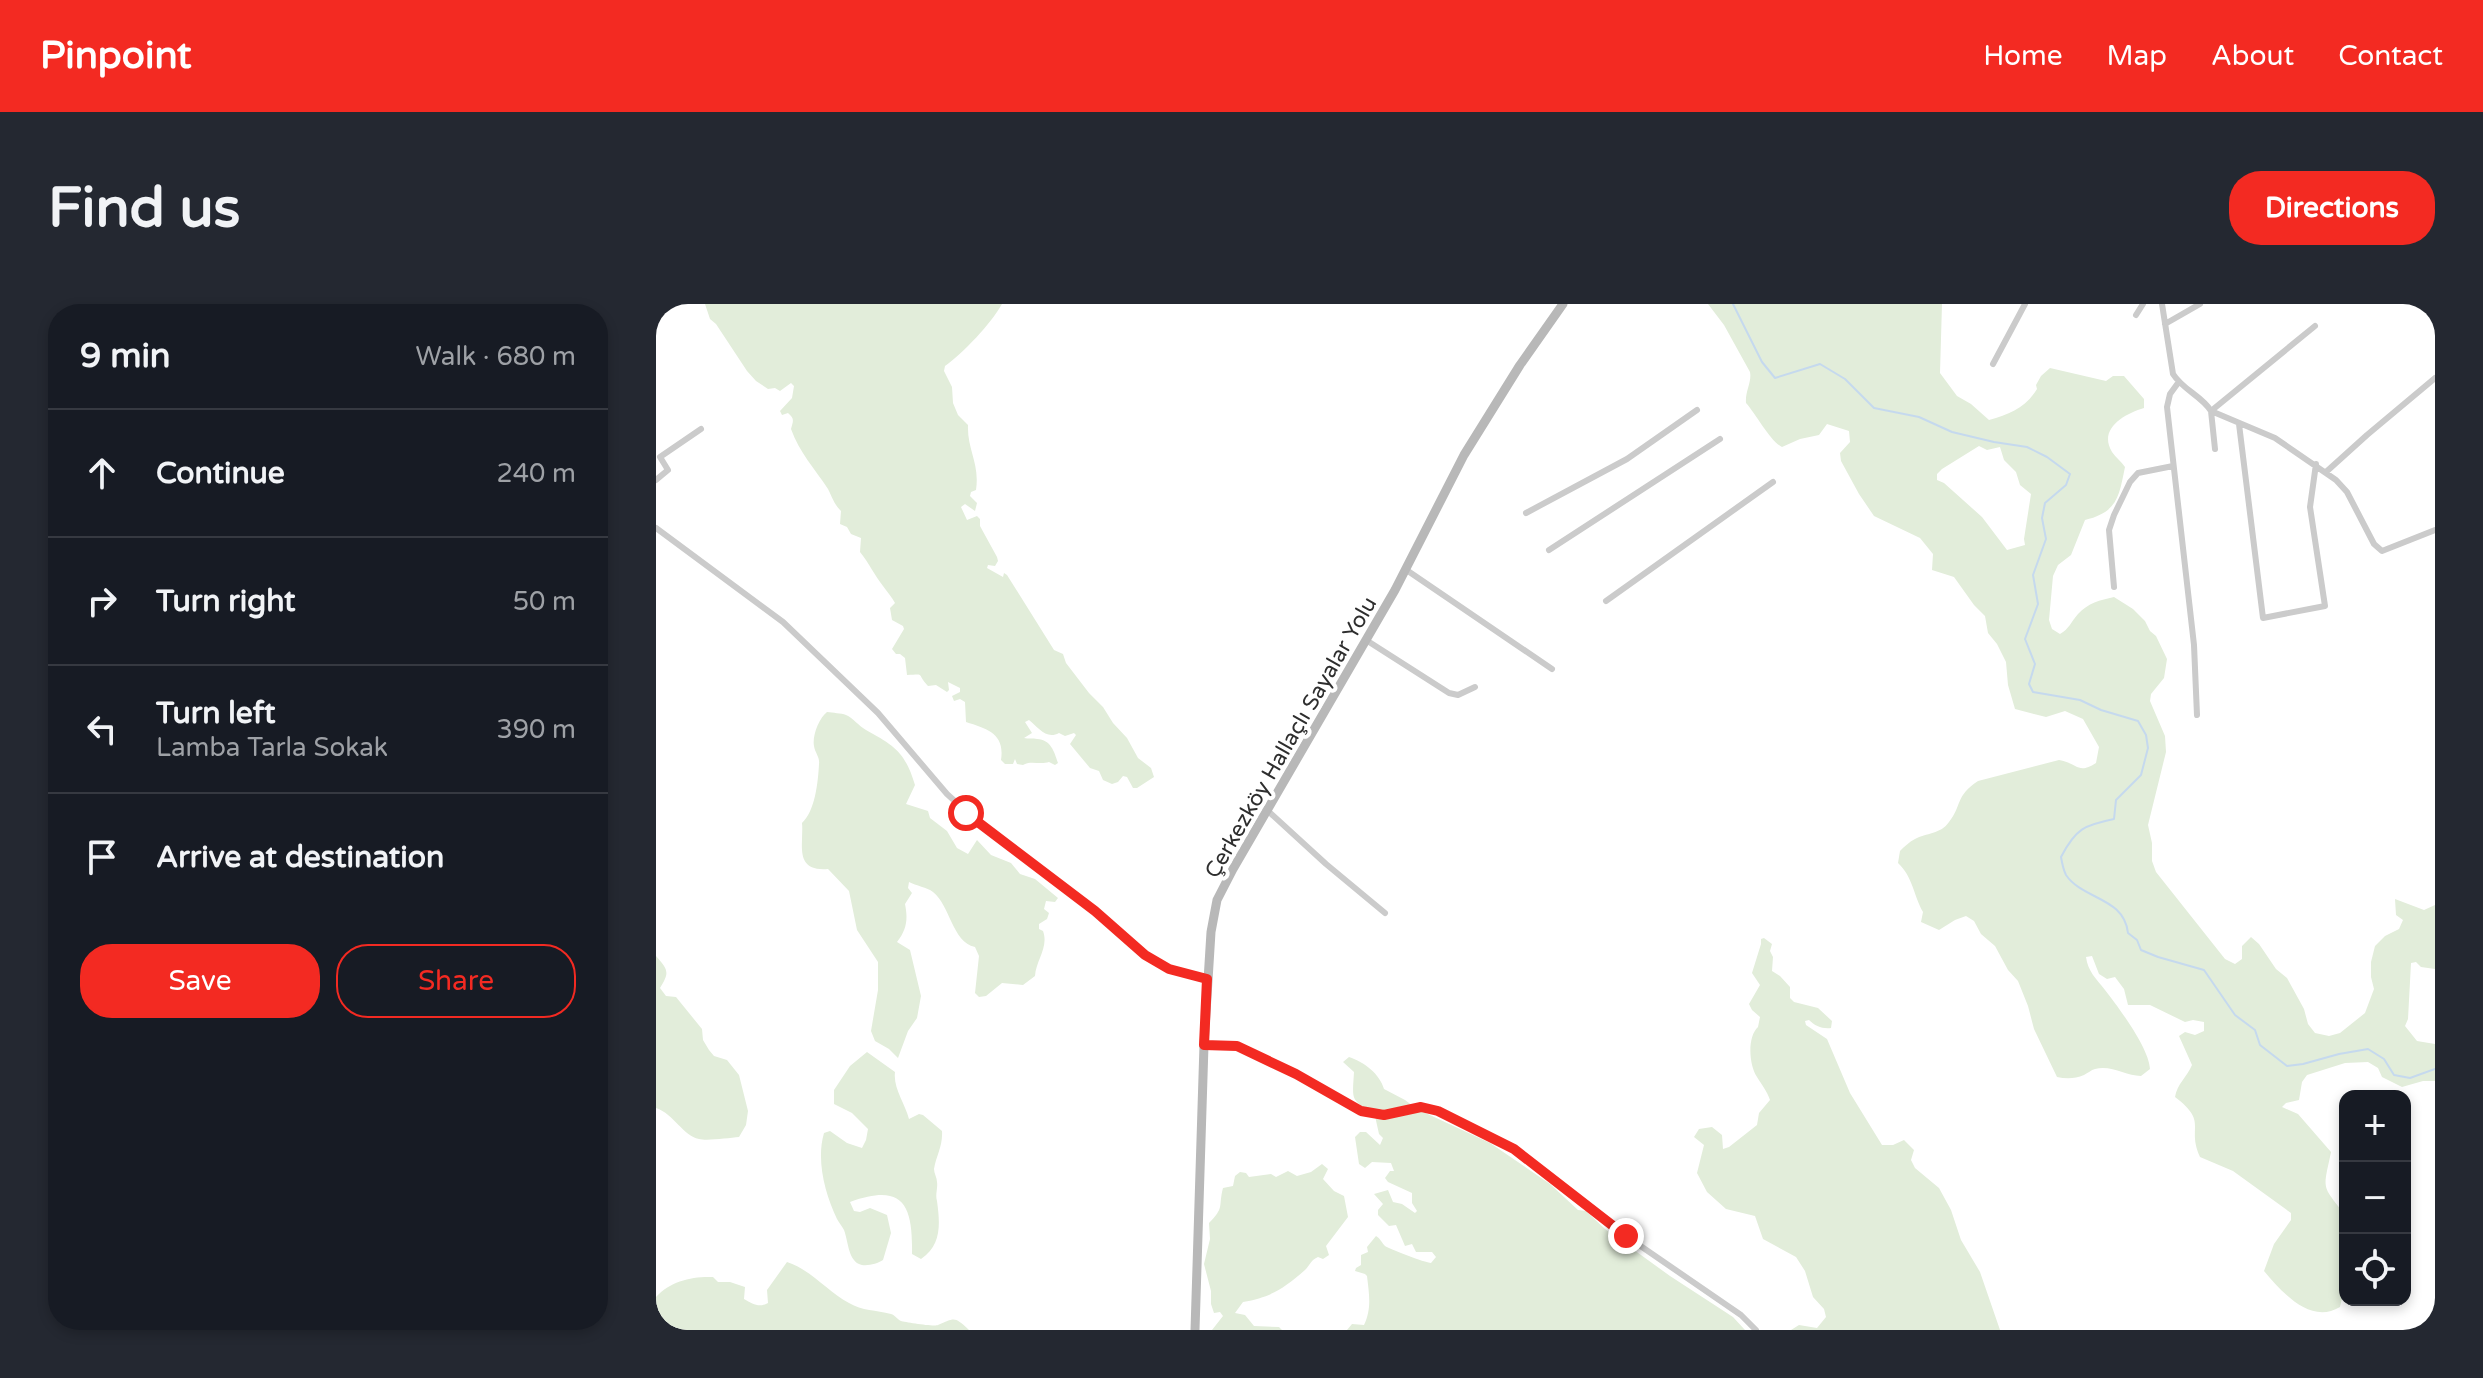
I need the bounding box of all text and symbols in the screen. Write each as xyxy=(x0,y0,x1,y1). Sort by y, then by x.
text: Pinpoint xyxy=(40,33,192,79)
text: Home xyxy=(1983,39,2063,73)
text: Map xyxy=(2107,39,2167,73)
text: About xyxy=(2211,39,2294,73)
text: Contact xyxy=(2338,39,2443,73)
button: Directions xyxy=(2229,171,2435,245)
text: Find us xyxy=(48,175,240,242)
text: 9 min xyxy=(80,336,171,377)
text: Walk · 680 m xyxy=(416,341,576,372)
icon: ahead xyxy=(80,451,124,495)
text: Continue xyxy=(156,455,285,492)
text: 240 m xyxy=(496,458,576,489)
icon: right xyxy=(80,579,124,623)
text: Turn right xyxy=(156,583,296,620)
text: 50 m xyxy=(513,586,576,617)
street label: Çerkezköy Hallaçlı Sayalar Yolu xyxy=(1199,592,1382,883)
text: Turn left xyxy=(156,695,275,732)
icon: left xyxy=(80,707,124,751)
text: 390 m xyxy=(496,714,576,745)
text: Lamba Tarla Sokak xyxy=(156,732,388,763)
route start xyxy=(948,795,984,831)
icon: arrive xyxy=(80,835,124,879)
text: Arrive at destination xyxy=(156,839,444,876)
button: Save xyxy=(80,944,320,1018)
button: Share xyxy=(336,944,576,1018)
map controls xyxy=(2339,1090,2411,1306)
button: + xyxy=(2339,1090,2411,1162)
button: − xyxy=(2339,1162,2411,1234)
route end xyxy=(1608,1218,1644,1254)
button: locate xyxy=(2339,1234,2411,1306)

